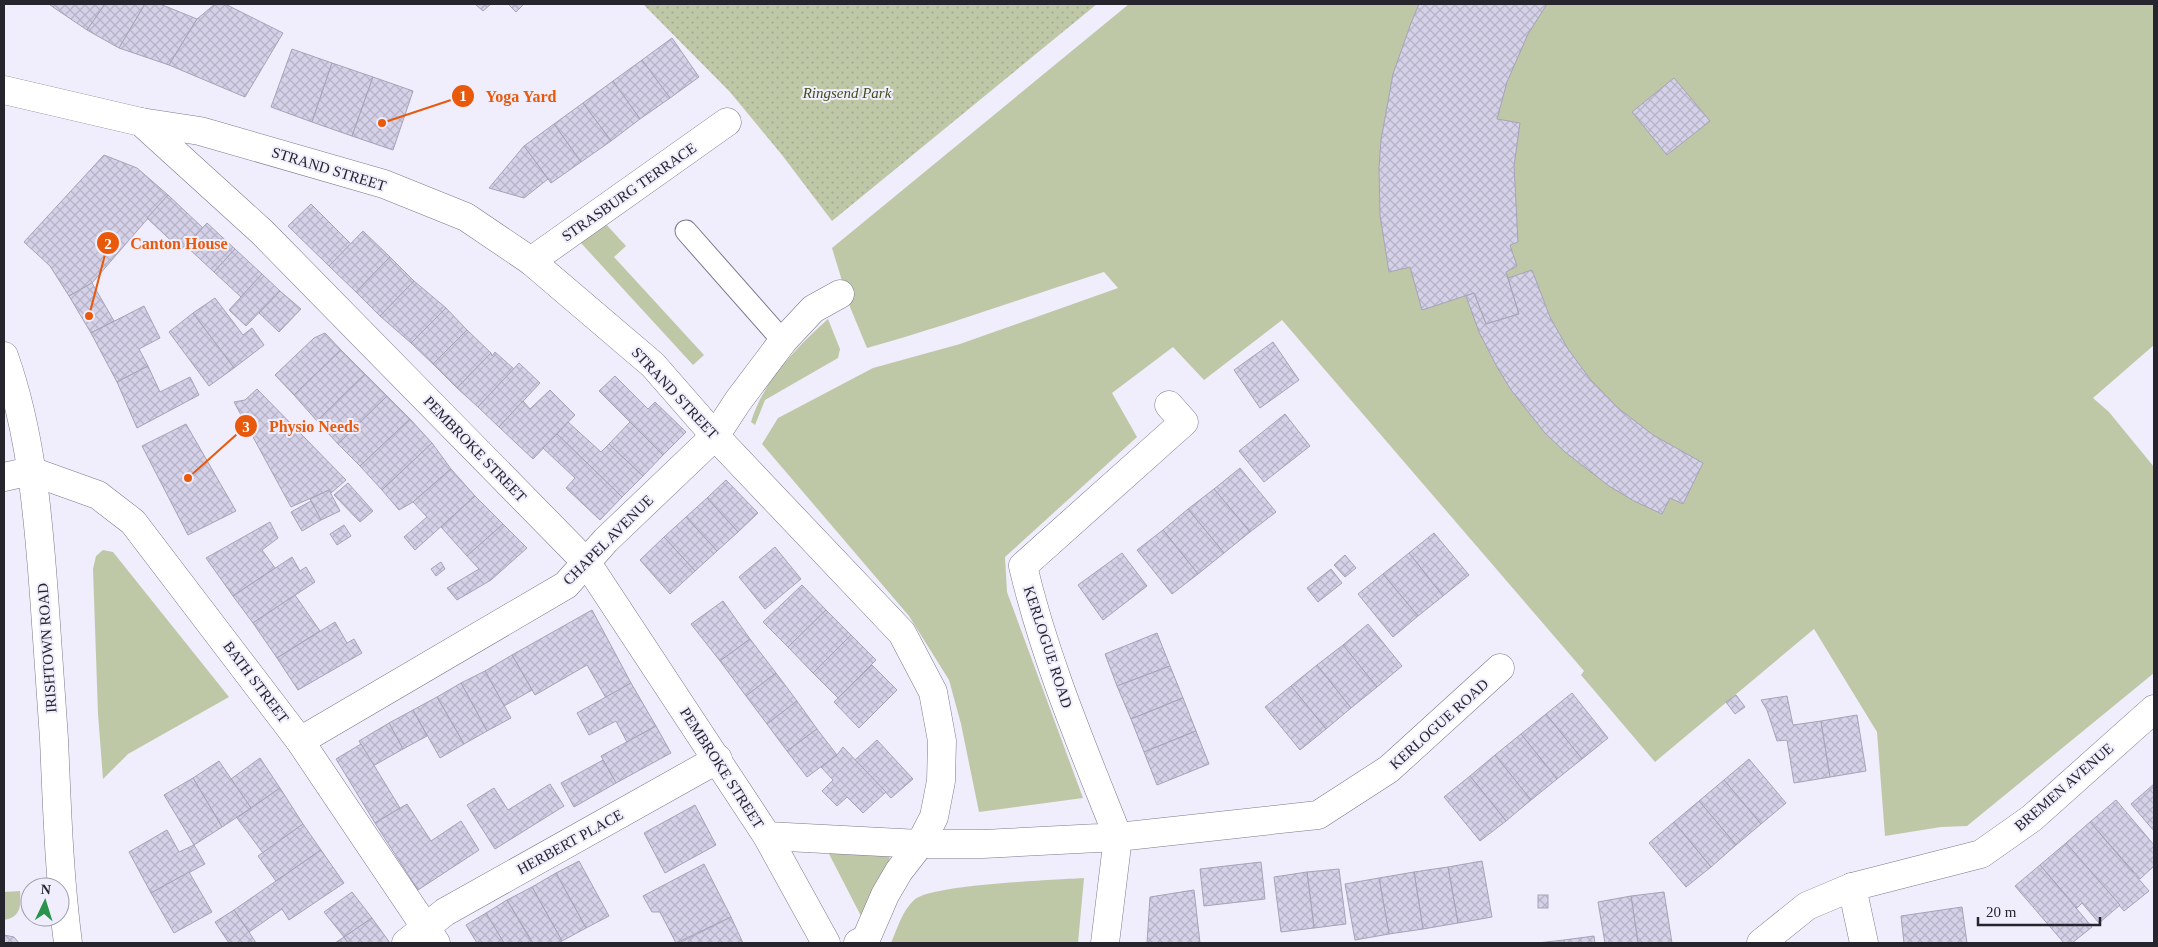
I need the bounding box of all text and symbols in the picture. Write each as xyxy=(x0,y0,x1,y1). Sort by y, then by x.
callout: Yoga Yard xyxy=(450,80,567,111)
park label: Ringsend Park xyxy=(802,85,892,101)
text: 1 xyxy=(459,88,467,104)
text: Yoga Yard xyxy=(486,88,557,106)
street label: STRASBURG TERRACE xyxy=(559,140,699,244)
street label: STRAND STREET xyxy=(270,144,388,194)
callout: Canton House xyxy=(95,228,238,259)
text: Canton House xyxy=(130,235,228,252)
text: 2 xyxy=(104,236,112,252)
street label: STRAND STREET xyxy=(629,344,721,442)
street label: PEMBROKE STREET xyxy=(420,393,530,505)
callout: Physio Needs xyxy=(234,411,369,442)
text: Physio Needs xyxy=(269,418,359,436)
text: 3 xyxy=(242,419,250,435)
street label: CHAPEL AVENUE xyxy=(560,492,656,588)
street label: IRISHTOWN ROAD xyxy=(34,582,60,713)
street label: KERLOGUE ROAD xyxy=(1021,584,1075,710)
street label: BATH STREET xyxy=(220,638,292,726)
street label: KERLOGUE ROAD xyxy=(1386,675,1492,772)
street label: PEMBROKE STREET xyxy=(677,705,767,831)
street label: BREMEN AVENUE xyxy=(2012,740,2116,834)
street label: HERBERT PLACE xyxy=(514,806,626,878)
north arrow xyxy=(20,877,70,927)
text: N xyxy=(40,882,51,897)
scale bar xyxy=(1978,894,2100,926)
text: 20 m xyxy=(1986,904,2017,920)

